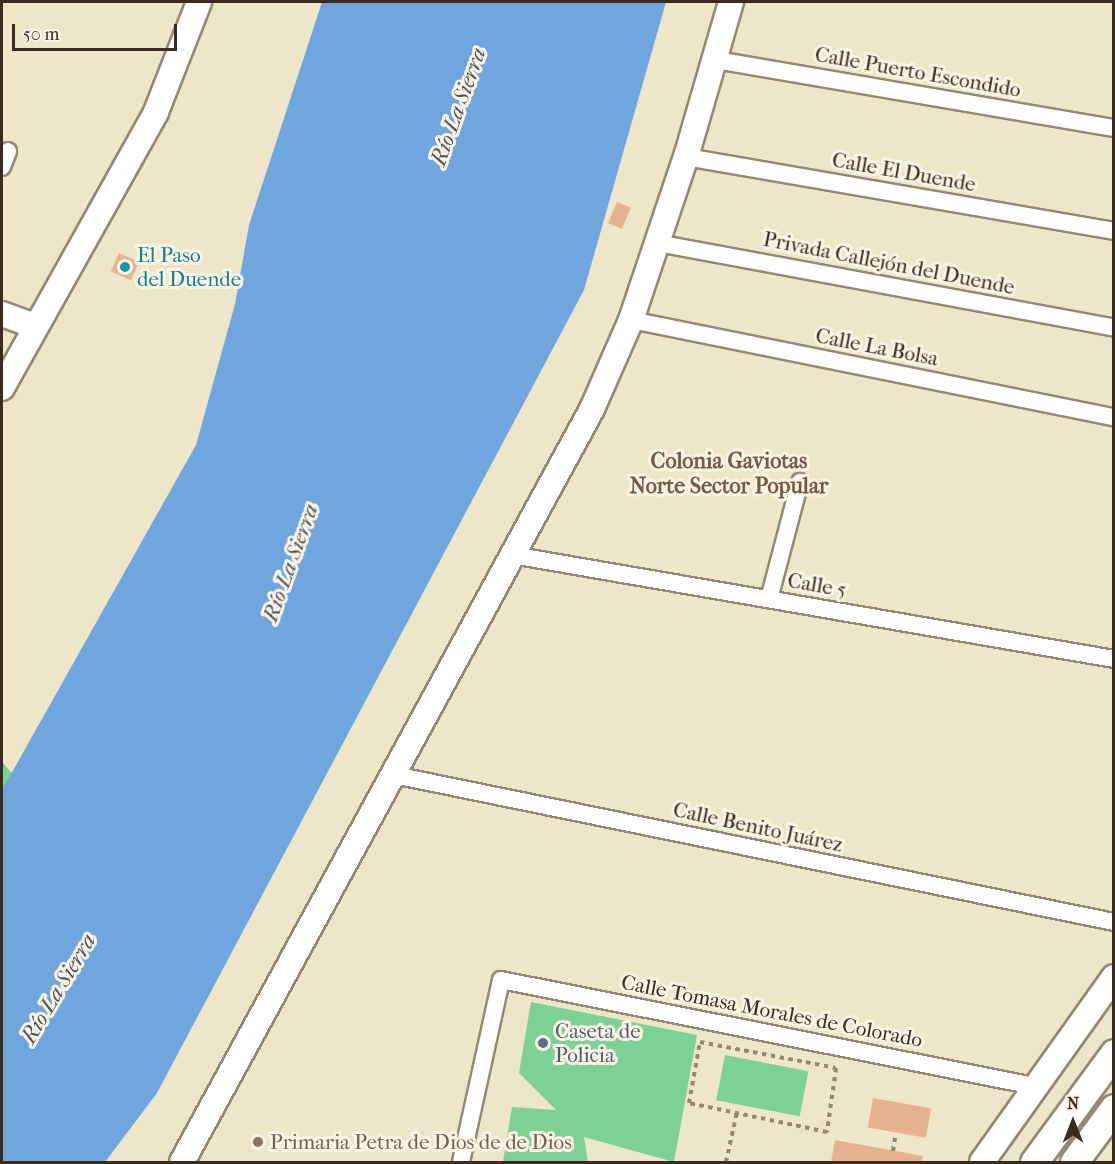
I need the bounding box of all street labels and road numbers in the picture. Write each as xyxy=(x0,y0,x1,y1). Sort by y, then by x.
street label: Calle Puerto Escondido xyxy=(813,41,1023,103)
street label: Calle El Duende xyxy=(830,147,978,197)
street label: Privada Callejón del Duende xyxy=(761,226,1017,300)
street label: Calle La Bolsa xyxy=(813,323,941,371)
street label: Calle 5 xyxy=(786,567,848,603)
street label: Calle Benito Juárez xyxy=(671,797,845,857)
street label: Calle Tomasa Morales de Colorado xyxy=(619,969,925,1053)

